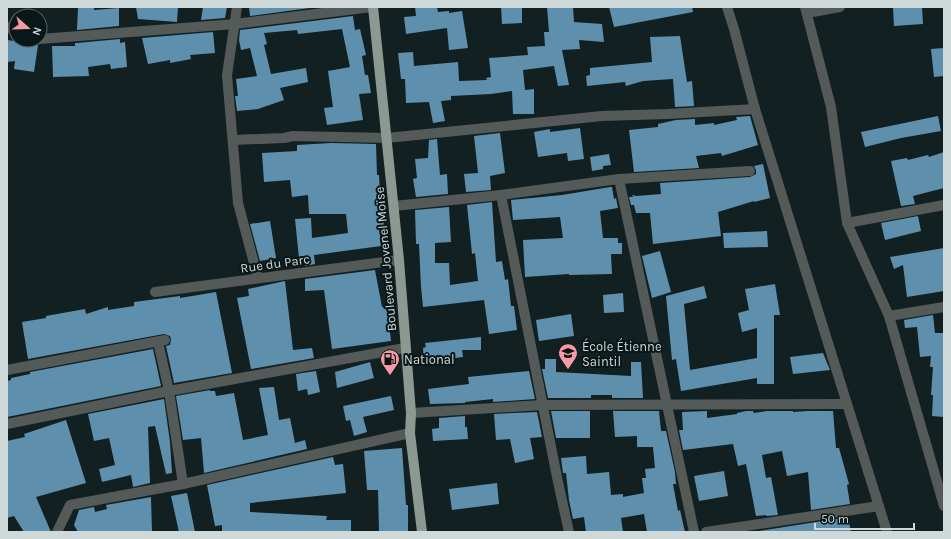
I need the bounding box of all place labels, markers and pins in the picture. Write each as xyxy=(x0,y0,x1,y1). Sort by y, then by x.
place label: École Étienne Saintil xyxy=(582,337,662,369)
school or university icon: École Étienne Saintil xyxy=(557,342,579,370)
fuel station icon: National xyxy=(379,348,401,376)
place label: National xyxy=(404,352,455,367)

